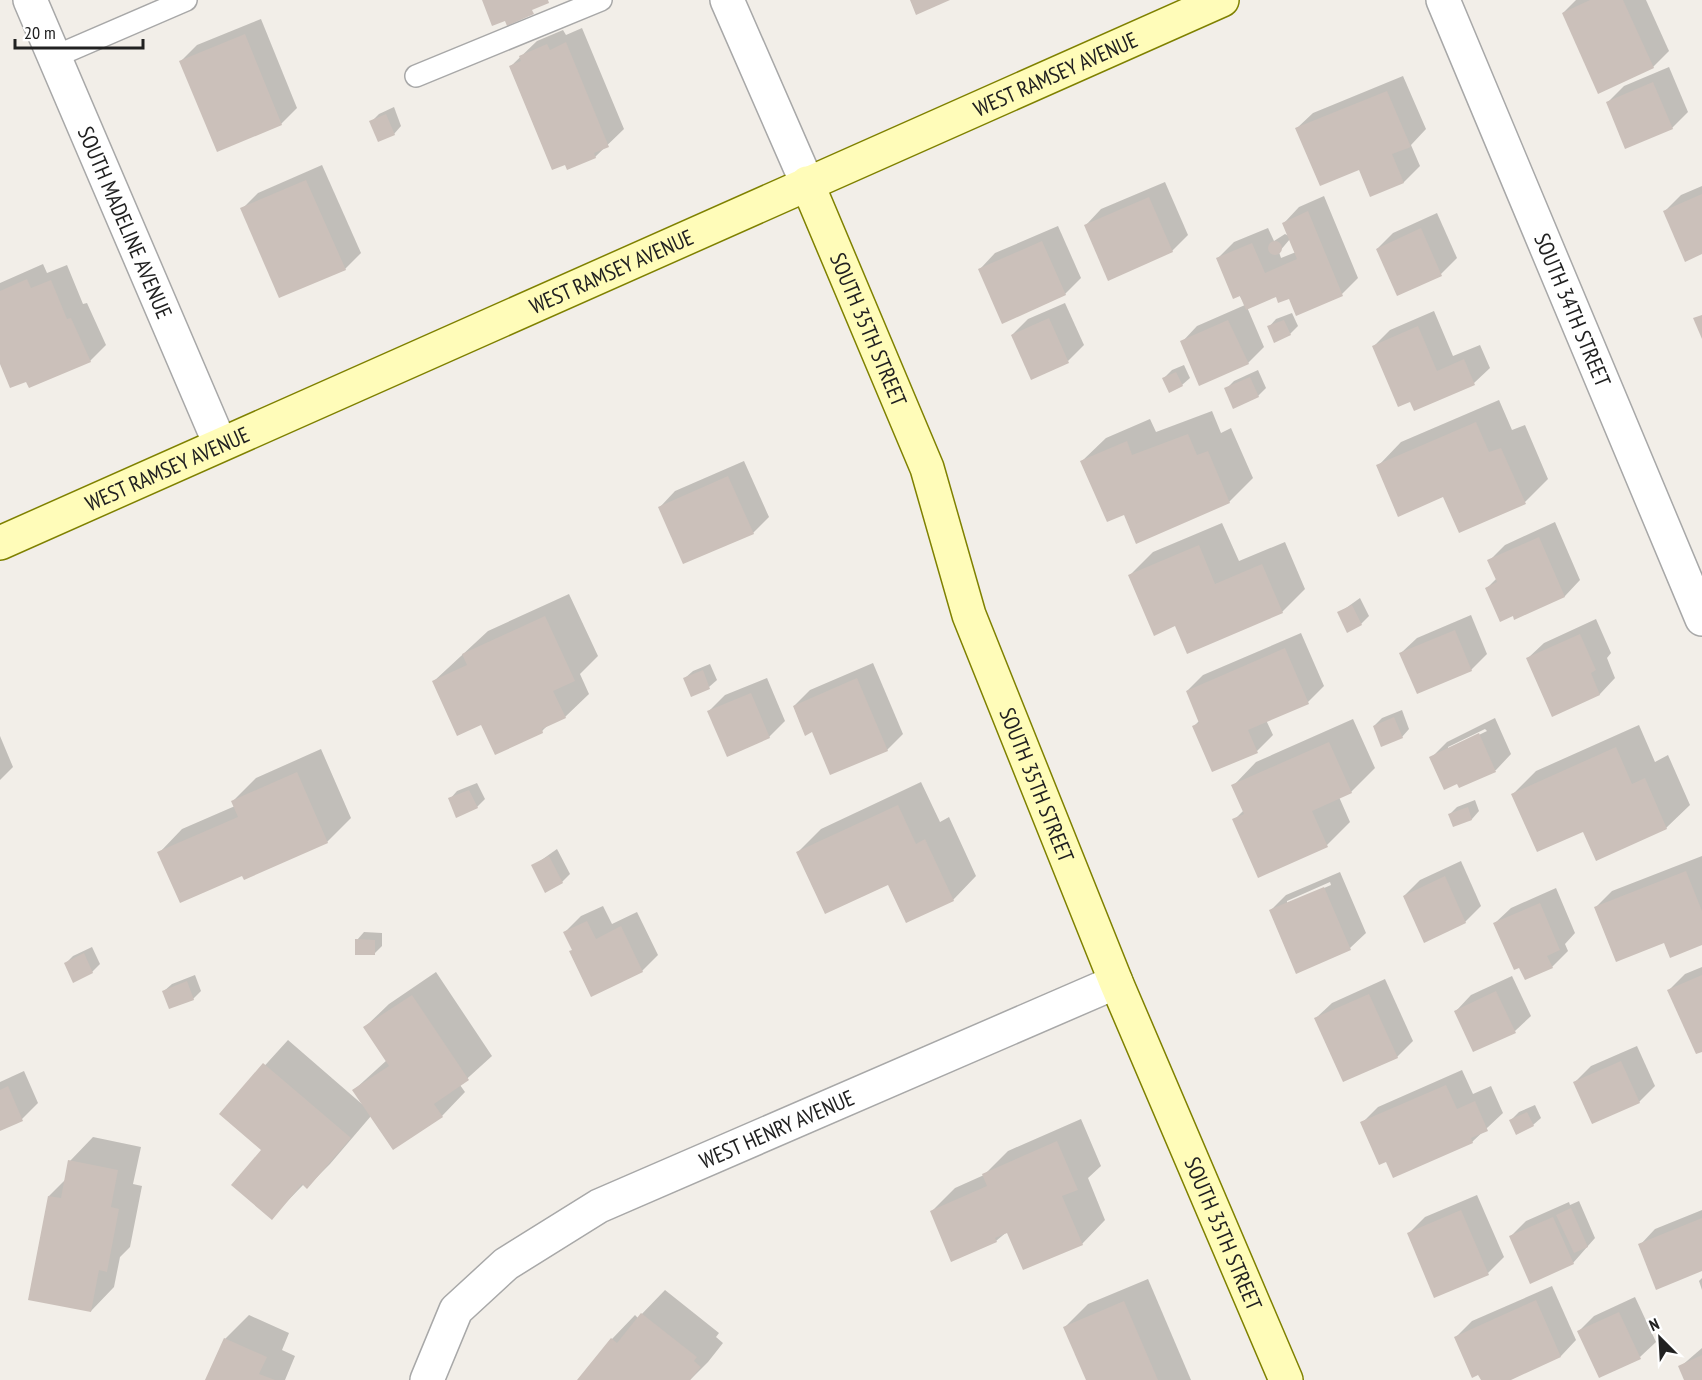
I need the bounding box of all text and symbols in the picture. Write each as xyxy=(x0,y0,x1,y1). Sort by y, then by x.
scale bar xyxy=(15,12,142,50)
text: 20 m xyxy=(24,21,56,44)
street label: WEST RAMSEY AVENUE xyxy=(969,25,1142,123)
street label: SOUTH MADELINE AVENUE xyxy=(72,122,179,323)
street label: WEST RAMSEY AVENUE xyxy=(525,223,698,320)
street label: SOUTH 34TH STREET xyxy=(1528,229,1617,391)
street label: SOUTH 35TH STREET xyxy=(824,249,913,411)
street label: WEST RAMSEY AVENUE xyxy=(81,420,254,517)
street label: SOUTH 35TH STREET xyxy=(994,703,1081,866)
street label: WEST HENRY AVENUE xyxy=(695,1083,858,1175)
street label: SOUTH 35TH STREET xyxy=(1178,1153,1269,1315)
north arrow xyxy=(1630,1308,1690,1368)
text: N xyxy=(1646,1313,1662,1335)

